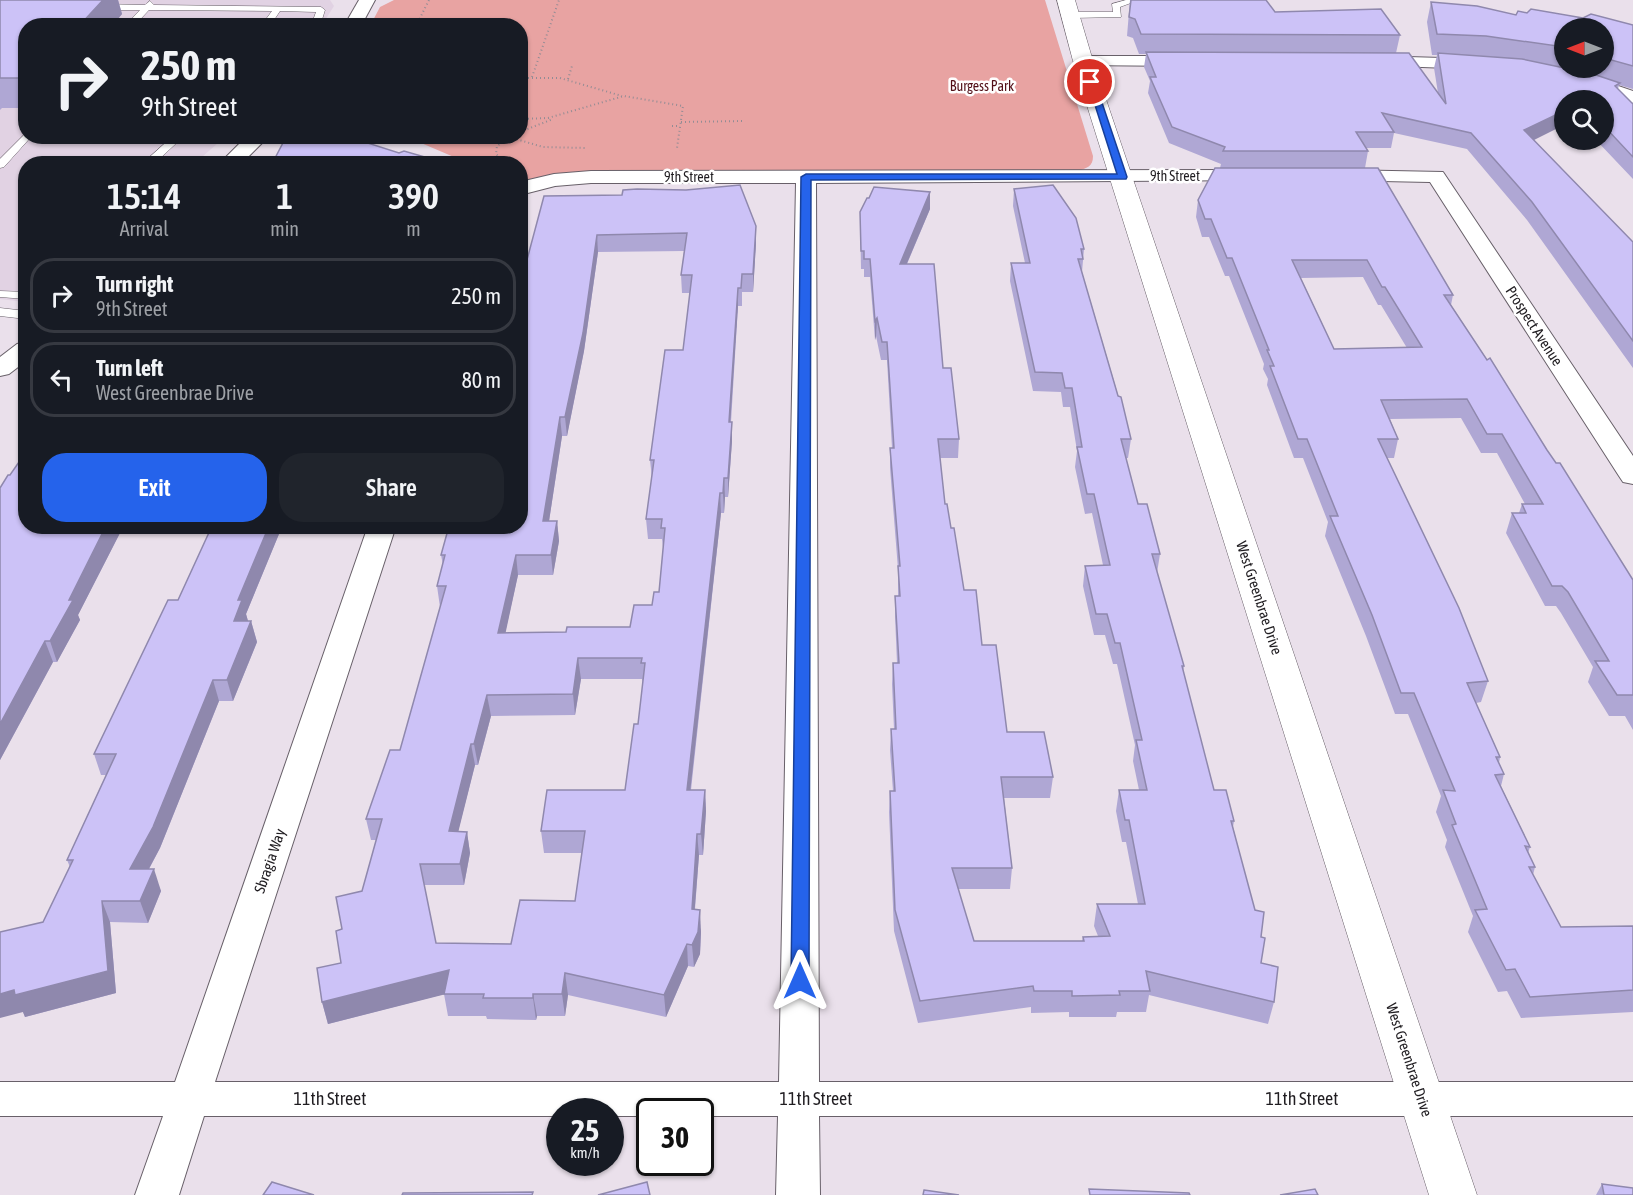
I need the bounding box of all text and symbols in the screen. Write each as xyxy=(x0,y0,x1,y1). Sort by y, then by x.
north arrow xyxy=(1554,18,1614,78)
map controls xyxy=(1554,18,1614,150)
text: 250 m xyxy=(141,41,236,89)
icon: right xyxy=(42,42,120,120)
pin xyxy=(1064,56,1115,107)
icon: arrive xyxy=(1073,65,1106,98)
park label: Burgess Park xyxy=(950,78,1014,94)
button: search xyxy=(1554,90,1614,150)
text: 9th Street xyxy=(141,91,238,122)
street label: 9th Street xyxy=(1150,168,1200,184)
street label: 9th Street xyxy=(664,169,714,185)
text: 15:14 xyxy=(107,175,181,217)
text: 1 xyxy=(276,175,293,217)
text: 390 xyxy=(388,175,439,217)
text: Arrival xyxy=(120,217,169,240)
text: min xyxy=(270,217,299,240)
text: m xyxy=(406,217,421,240)
text: Turn right xyxy=(96,271,173,297)
icon: right xyxy=(45,279,78,312)
text: 250 m xyxy=(451,283,501,309)
street label: Prospect Avenue xyxy=(1502,283,1567,369)
text: 9th Street xyxy=(96,297,167,320)
text: Turn left xyxy=(96,355,163,381)
icon: left xyxy=(45,363,78,396)
text: 80 m xyxy=(461,367,501,393)
text: West Greenbrae Drive xyxy=(96,381,254,404)
button: Exit xyxy=(42,453,267,522)
button: Share xyxy=(279,453,504,522)
street label: West Greenbrae Drive xyxy=(1233,539,1286,657)
street label: Sbragia Way xyxy=(251,826,288,895)
position arrow xyxy=(768,949,832,1013)
street label: West Greenbrae Drive xyxy=(1383,1001,1436,1119)
street label: 11th Street xyxy=(294,1088,366,1109)
street label: 11th Street xyxy=(780,1088,852,1109)
street label: 11th Street xyxy=(1266,1088,1338,1109)
speed limit sign: 30 xyxy=(636,1098,714,1176)
text: 25 xyxy=(571,1113,599,1147)
text: km/h xyxy=(570,1144,600,1161)

